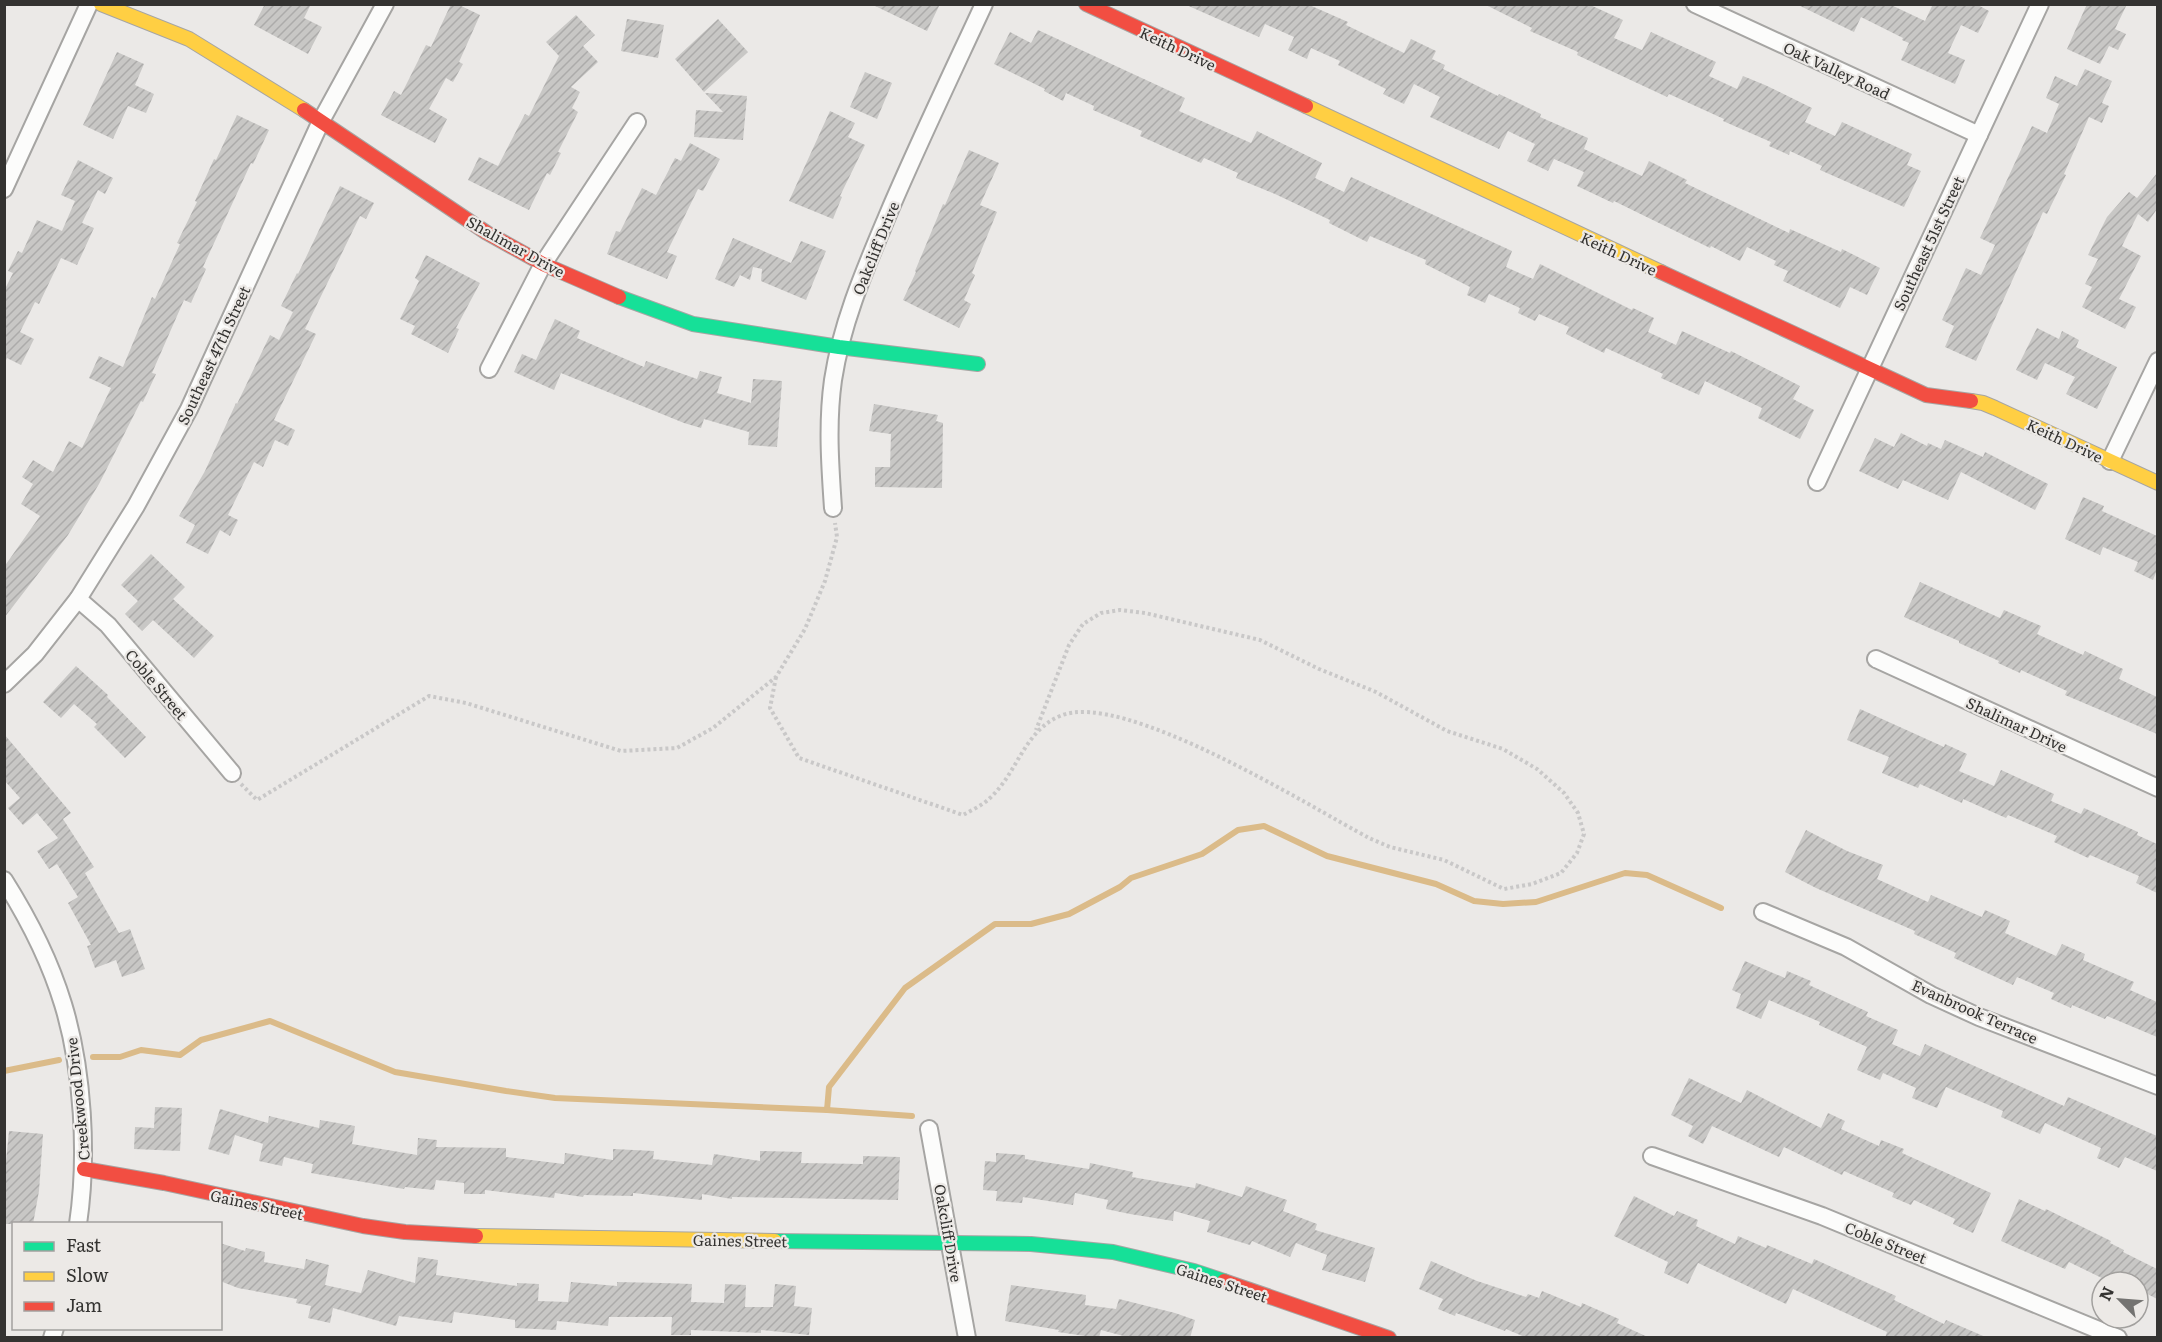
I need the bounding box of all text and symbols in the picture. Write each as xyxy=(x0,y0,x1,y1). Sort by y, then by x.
street label: Keith Drive xyxy=(1136,20,1220,76)
street label: Oak Valley Road xyxy=(1780,35,1894,105)
street label: Southeast 51st Street xyxy=(1887,172,1969,314)
street label: Oakcliff Drive xyxy=(846,198,904,298)
street label: Shalimar Drive xyxy=(463,210,569,283)
street label: Keith Drive xyxy=(1577,225,1661,281)
street label: Southeast 47th Street xyxy=(171,282,255,428)
street label: Keith Drive xyxy=(2023,412,2107,468)
street label: Coble Street xyxy=(120,644,194,724)
street label: Shalimar Drive xyxy=(1963,691,2071,758)
street label: Evanbrook Terrace xyxy=(1908,973,2042,1049)
street label: Creekwood Drive xyxy=(59,1036,95,1162)
street label: Oakcliff Drive xyxy=(929,1182,969,1284)
street label: Gaines Street xyxy=(208,1183,306,1225)
street label: Coble Street xyxy=(1842,1215,1930,1269)
legend xyxy=(12,1222,222,1330)
street label: Gaines Street xyxy=(693,1228,787,1252)
text: Fast xyxy=(66,1231,102,1258)
street label: Gaines Street xyxy=(1174,1256,1270,1308)
text: Slow xyxy=(66,1261,109,1288)
north arrow xyxy=(2090,1270,2150,1330)
text: N xyxy=(2092,1282,2119,1304)
text: Jam xyxy=(66,1291,102,1318)

